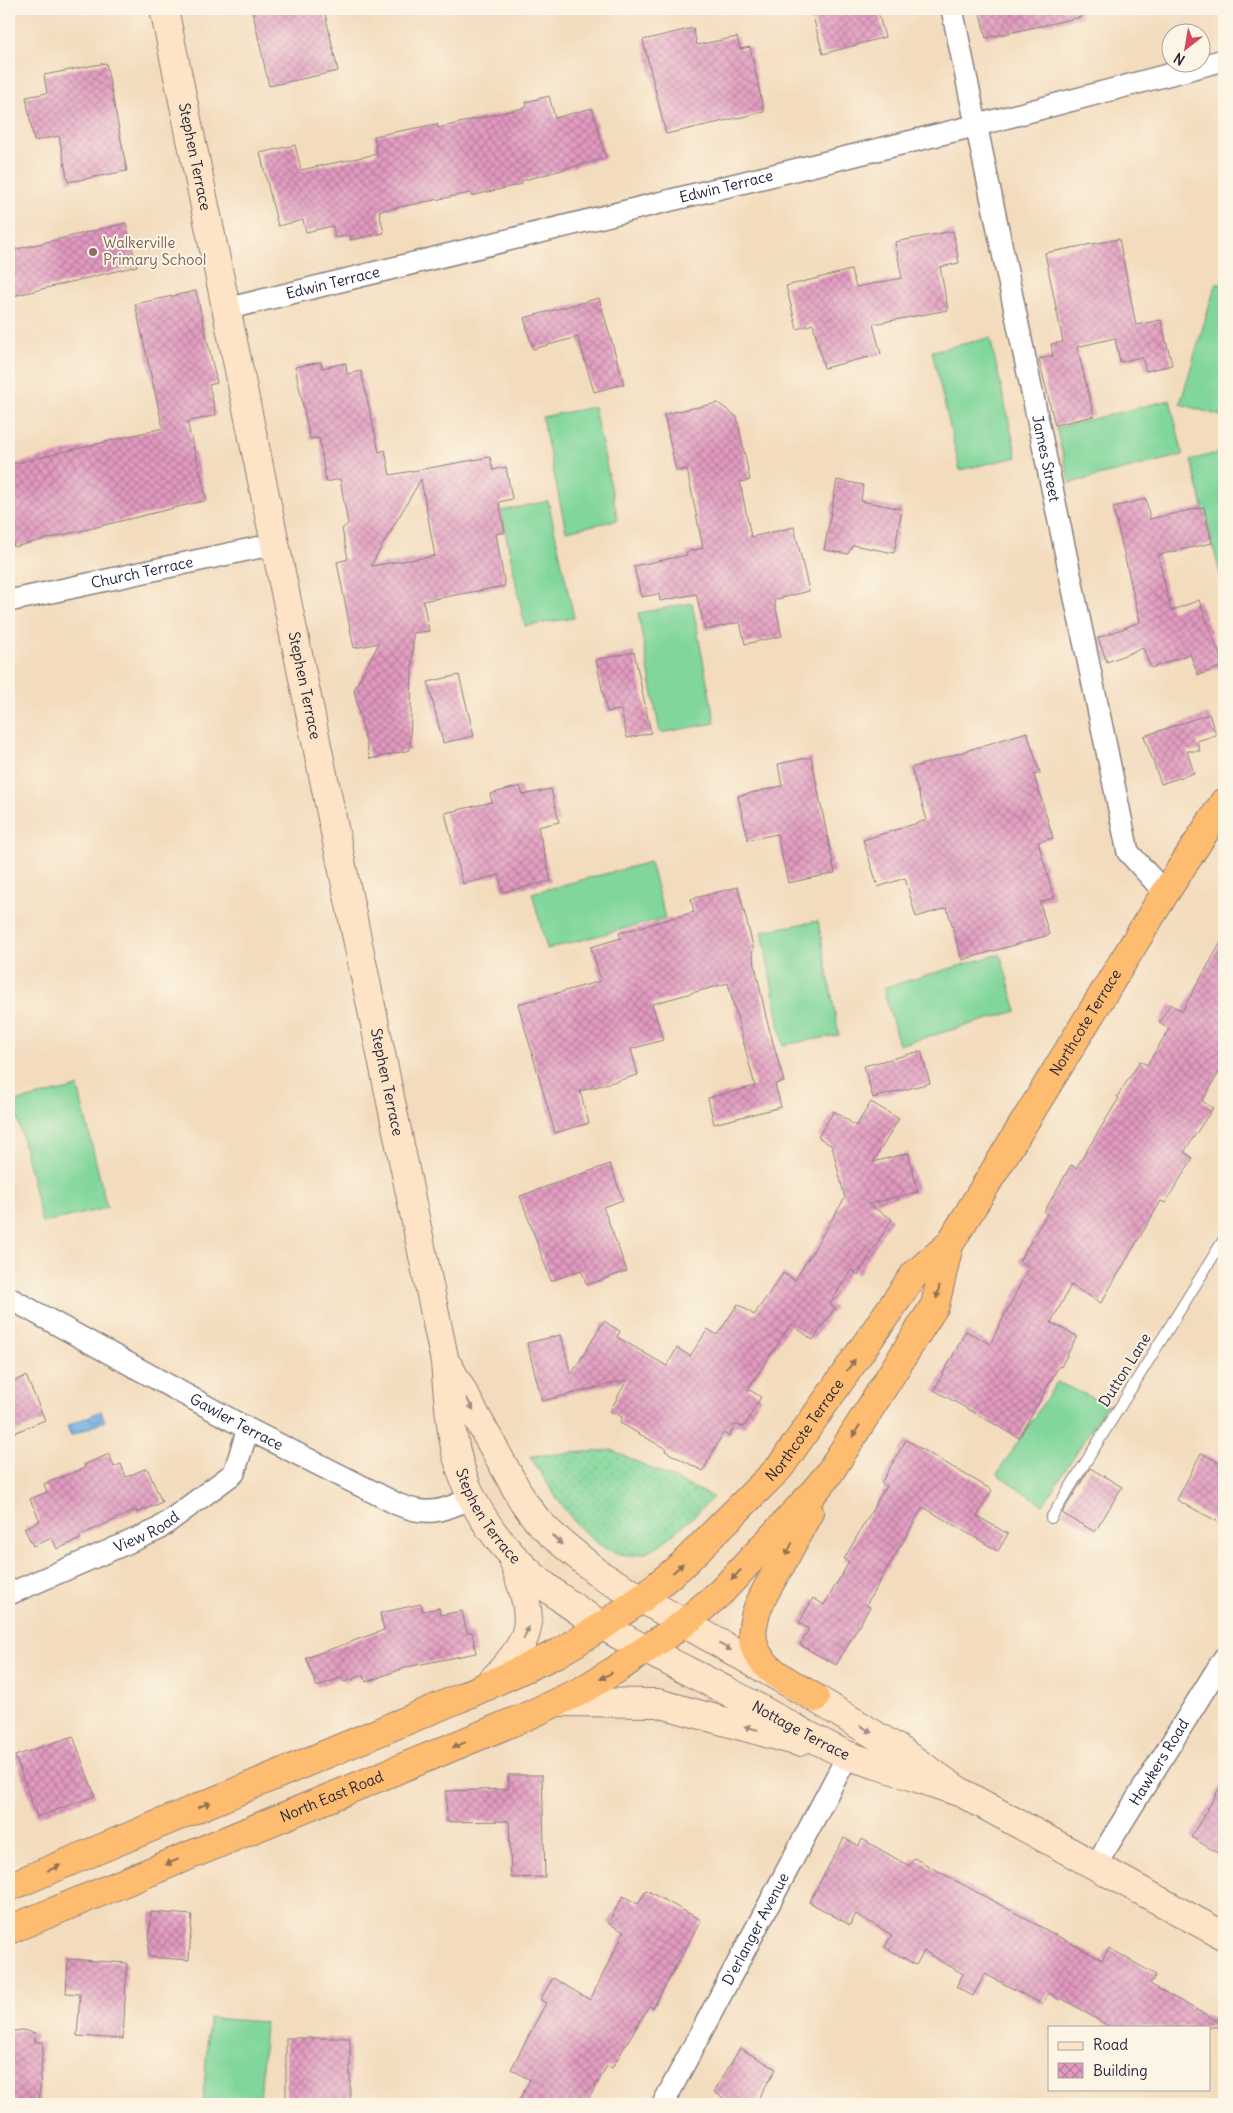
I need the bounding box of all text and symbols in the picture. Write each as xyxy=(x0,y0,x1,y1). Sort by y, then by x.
north arrow xyxy=(1160,22,1210,72)
text: N xyxy=(1171,49,1188,69)
street label: Stephen Terrace xyxy=(175,101,216,212)
street label: Edwin Terrace xyxy=(677,165,775,207)
place label: Walkerville Primary School xyxy=(103,233,206,269)
marker: Walkerville Primary School xyxy=(87,246,99,258)
street label: Edwin Terrace xyxy=(284,262,382,303)
street label: James Street xyxy=(1028,413,1065,503)
street label: Church Terrace xyxy=(89,552,195,592)
street label: Stephen Terrace xyxy=(285,630,325,741)
street label: Northcote Terrace xyxy=(1045,965,1125,1079)
street label: Stephen Terrace xyxy=(367,1026,408,1138)
one-way arrow xyxy=(934,1285,942,1300)
street label: Dutton Lane xyxy=(1094,1329,1155,1410)
one-way arrow xyxy=(846,1358,856,1372)
street label: Northcote Terrace xyxy=(761,1375,848,1485)
street label: Gawler Terrace xyxy=(186,1389,287,1454)
one-way arrow xyxy=(465,1397,474,1410)
one-way arrow xyxy=(851,1425,860,1438)
street label: Stephen Terrace xyxy=(452,1466,525,1568)
street label: View Road xyxy=(111,1507,183,1557)
one-way arrow xyxy=(551,1534,564,1545)
one-way arrow xyxy=(785,1542,793,1556)
one-way arrow xyxy=(672,1562,684,1574)
one-way arrow xyxy=(730,1569,742,1581)
one-way arrow xyxy=(522,1625,530,1640)
one-way arrow xyxy=(719,1643,732,1652)
one-way arrow xyxy=(599,1672,612,1681)
street label: Nottage Terrace xyxy=(749,1696,853,1764)
street label: Hawkers Road xyxy=(1125,1715,1193,1809)
one-way arrow xyxy=(743,1724,758,1732)
one-way arrow xyxy=(859,1725,872,1734)
one-way arrow xyxy=(451,1741,466,1749)
street label: North East Road xyxy=(277,1767,386,1826)
one-way arrow xyxy=(196,1801,211,1808)
one-way arrow xyxy=(164,1858,179,1866)
one-way arrow xyxy=(47,1863,61,1871)
street label: D'erlanger Avenue xyxy=(718,1869,793,1988)
legend xyxy=(1048,2026,1210,2090)
text: Road xyxy=(1093,2035,1128,2054)
text: Building xyxy=(1093,2061,1148,2080)

